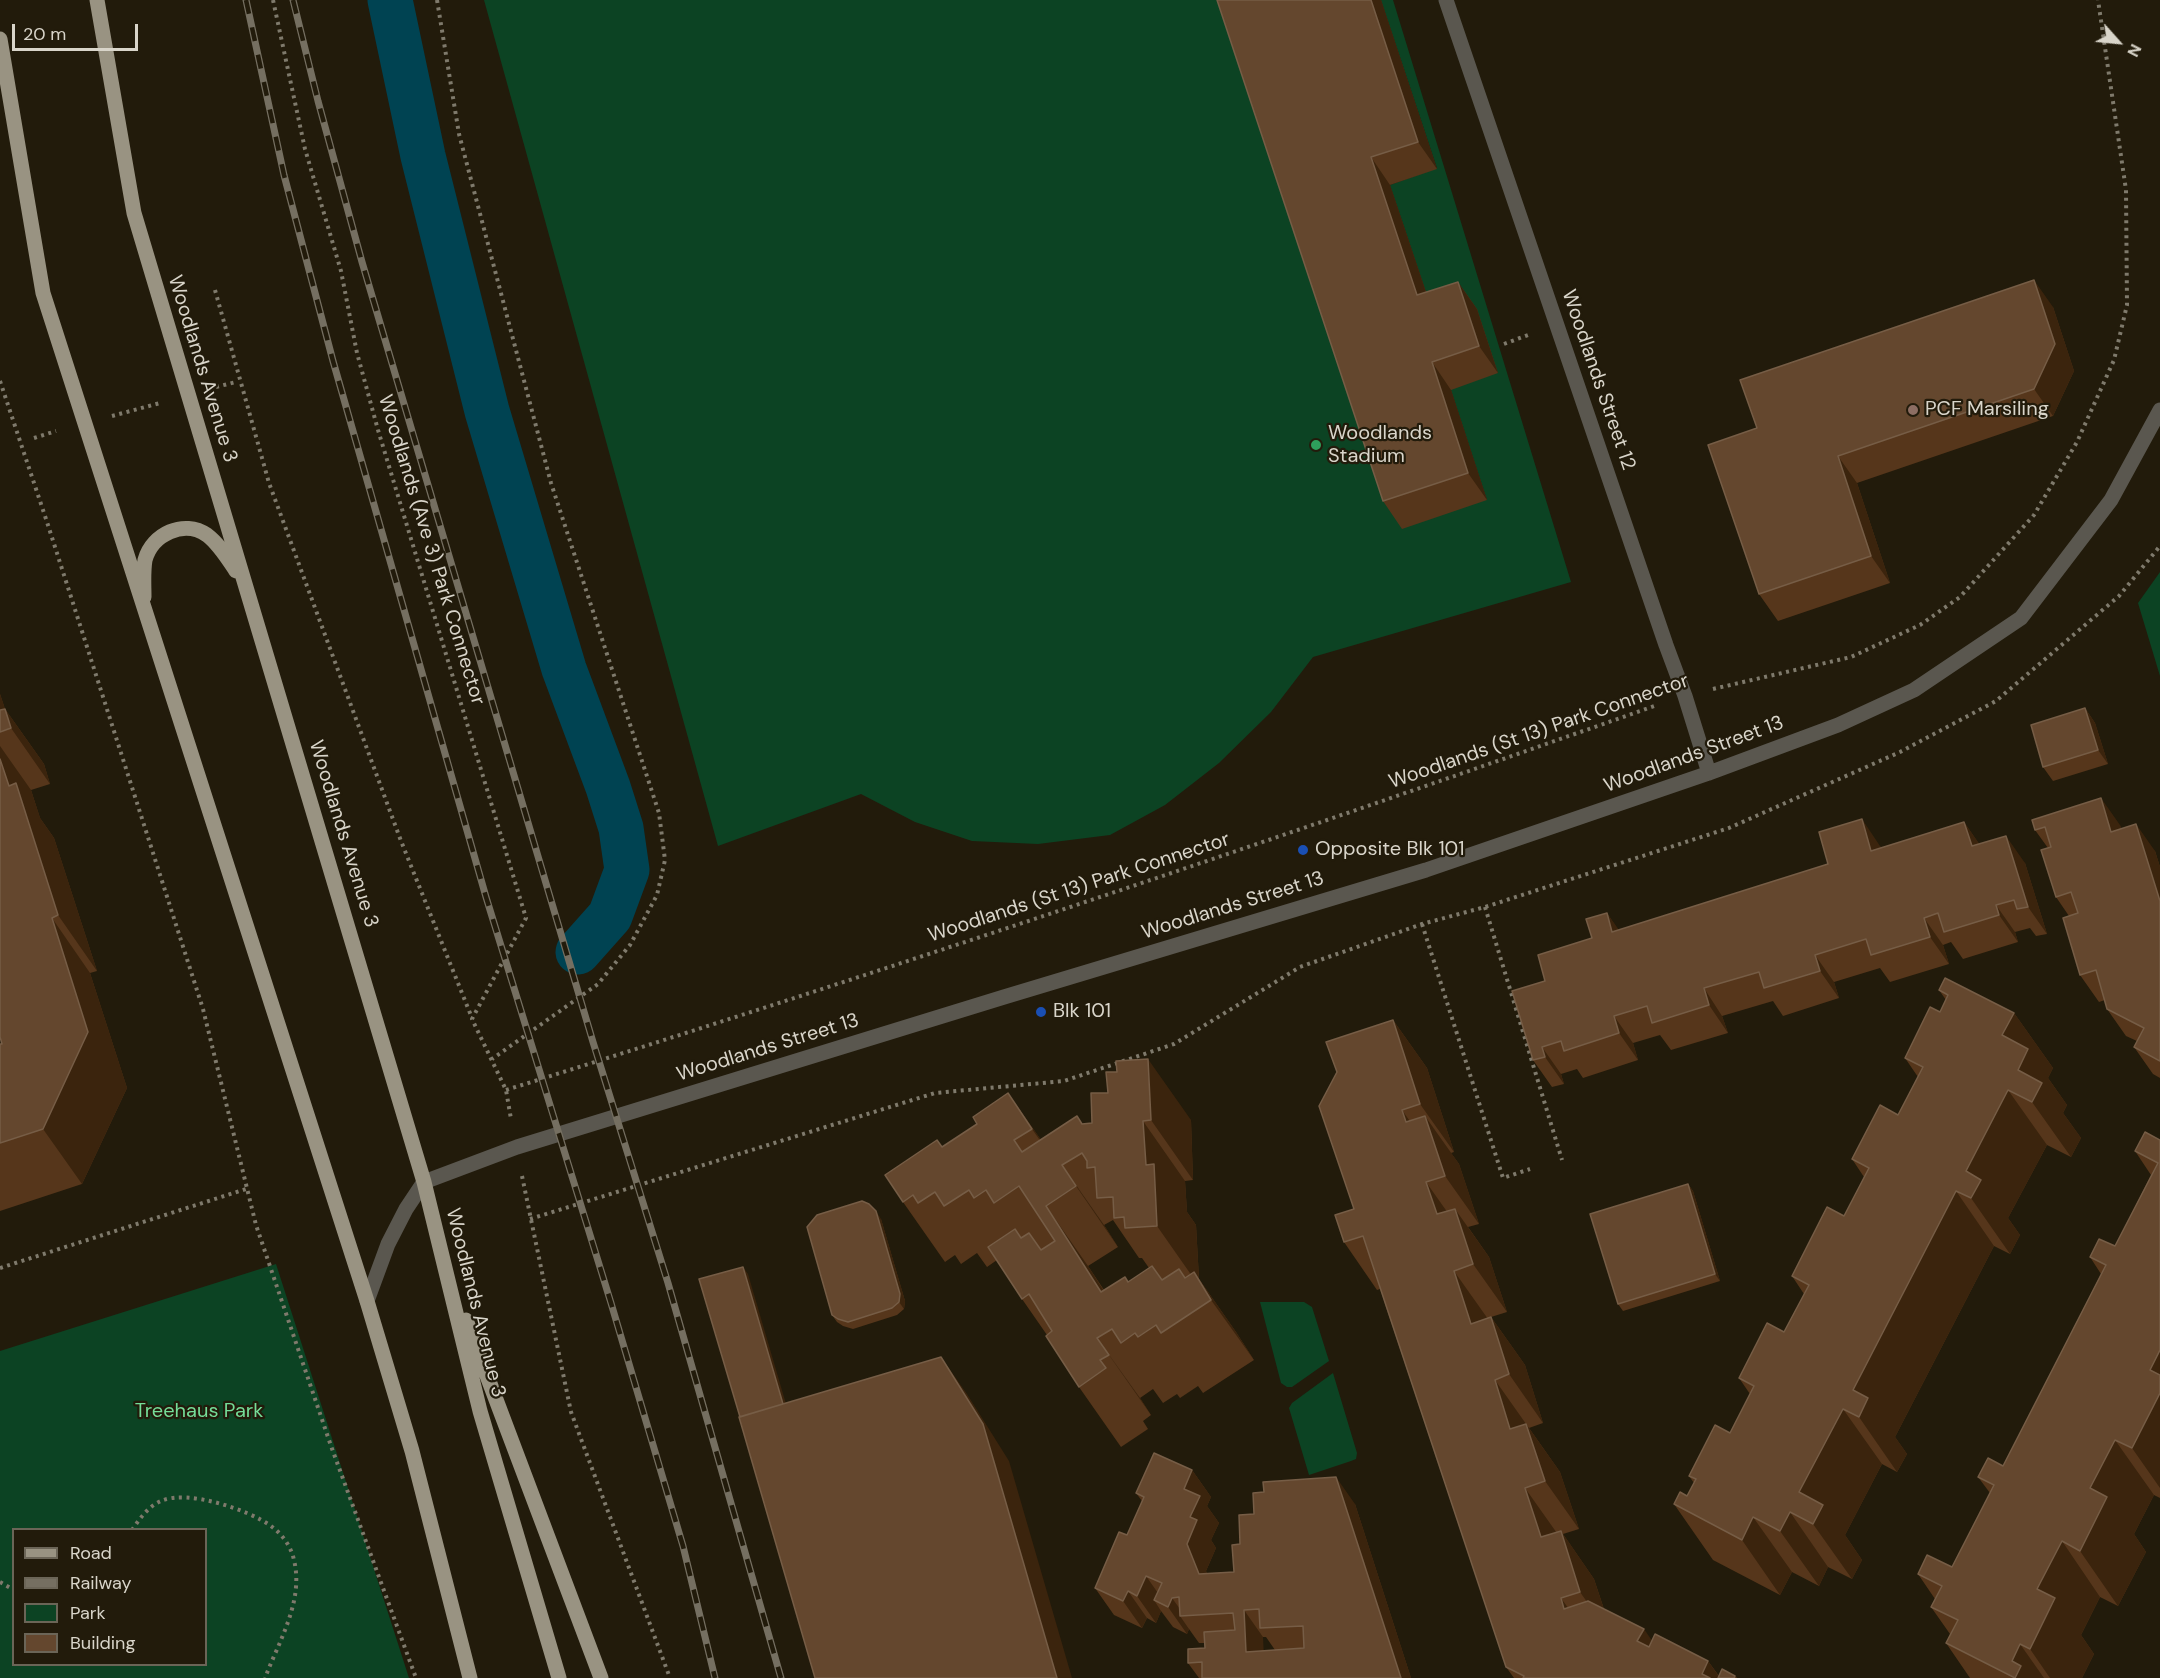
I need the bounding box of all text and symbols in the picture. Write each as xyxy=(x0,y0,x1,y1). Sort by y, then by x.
scale bar xyxy=(15,12,141,50)
north arrow xyxy=(2088,12,2148,72)
text: 20 m xyxy=(23,22,66,46)
text: N xyxy=(2122,40,2146,60)
street label: Woodlands Avenue 3 xyxy=(162,273,242,465)
street label: Woodlands Street 12 xyxy=(1556,287,1640,473)
street label: Woodlands (Ave 3) Park Connector xyxy=(372,392,490,708)
place label: PCF Marsiling xyxy=(1925,398,2049,422)
marker: PCF Marsiling xyxy=(1906,403,1920,417)
place label: Woodlands Stadium xyxy=(1328,422,1432,469)
marker: Woodlands Stadium xyxy=(1309,438,1323,452)
street label: Woodlands (St 13) Park Connector xyxy=(1386,669,1692,795)
street label: Woodlands Street 13 xyxy=(1601,711,1787,799)
street label: Woodlands Avenue 3 xyxy=(303,738,383,930)
street label: Woodlands (St 13) Park Connector xyxy=(925,828,1233,948)
place label: Opposite Blk 101 xyxy=(1315,838,1465,862)
marker: Opposite Blk 101 xyxy=(1296,843,1310,857)
street label: Woodlands Street 13 xyxy=(1139,867,1327,945)
place label: Blk 101 xyxy=(1053,1000,1111,1024)
marker: Blk 101 xyxy=(1034,1005,1048,1019)
street label: Woodlands Street 13 xyxy=(674,1009,862,1087)
street label: Woodlands Avenue 3 xyxy=(440,1206,510,1400)
park label: Treehaus Park xyxy=(135,1400,263,1424)
legend xyxy=(12,1528,207,1666)
text: Road xyxy=(70,1541,112,1565)
text: Railway xyxy=(70,1571,132,1595)
text: Park xyxy=(70,1601,106,1625)
text: Building xyxy=(70,1631,135,1655)

